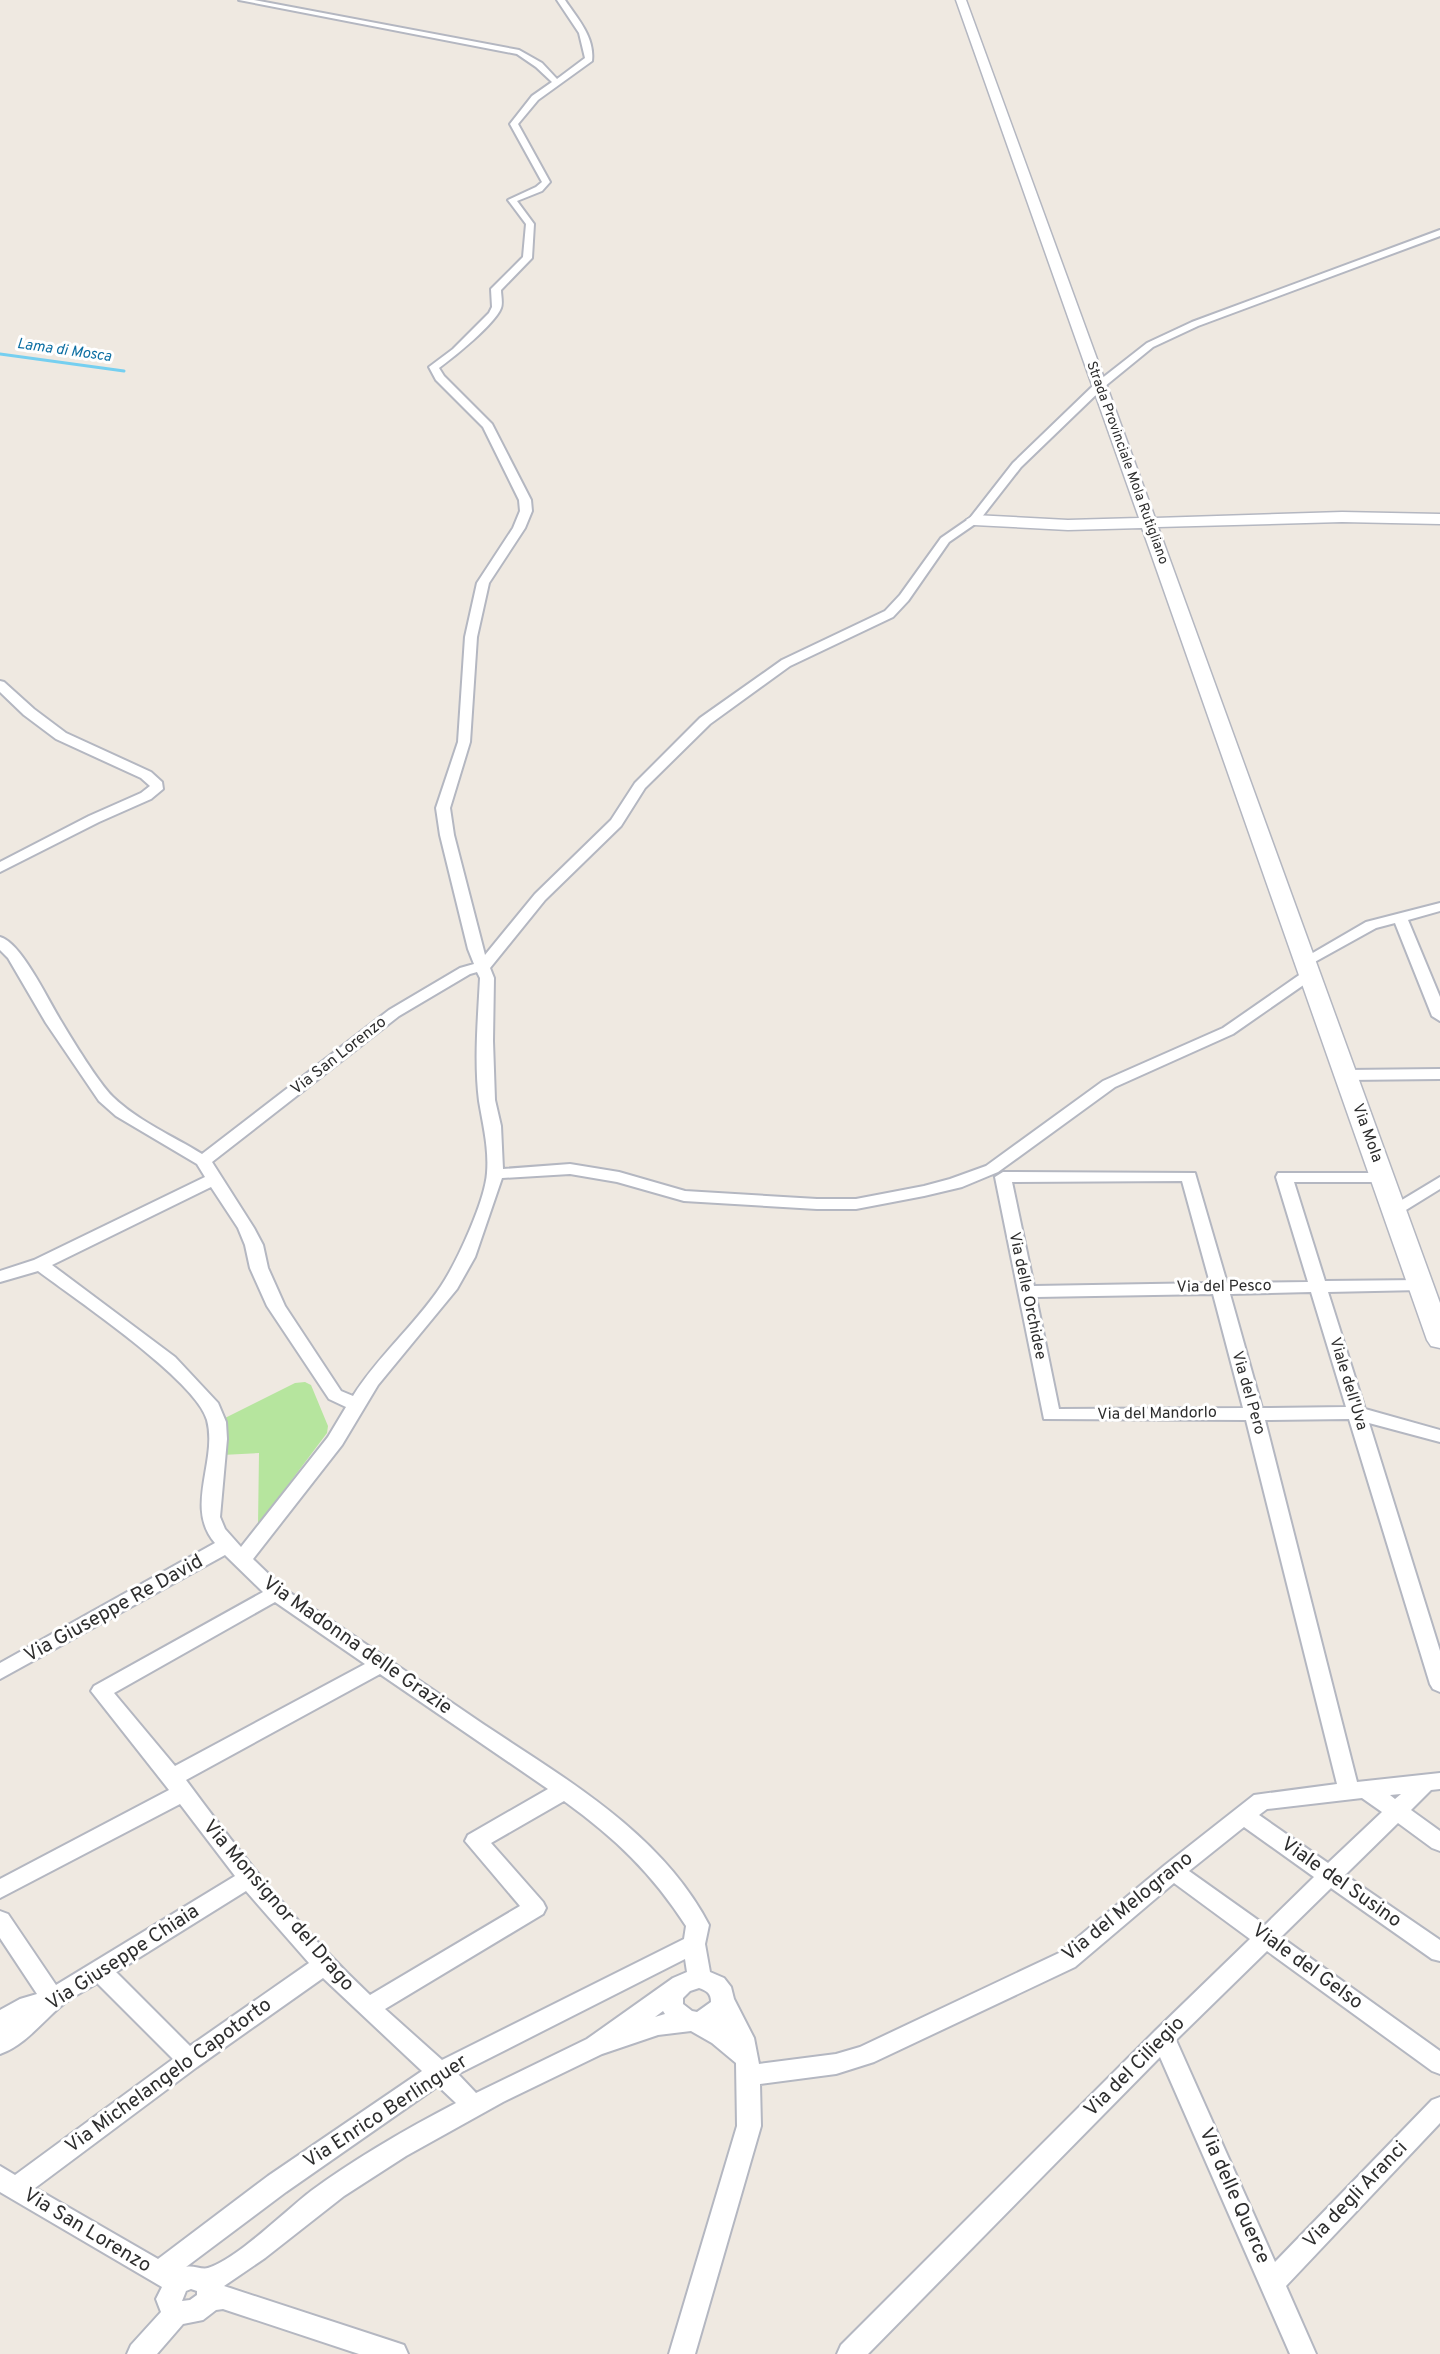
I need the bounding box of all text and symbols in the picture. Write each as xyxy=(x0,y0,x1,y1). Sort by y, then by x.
water label: Lama di Mosca xyxy=(16,335,113,367)
street label: Strada Provinciale Mola Rutigliano xyxy=(1082,359,1172,567)
street label: Via San Lorenzo xyxy=(287,1012,391,1100)
street label: Via Mola xyxy=(1347,1101,1387,1165)
street label: Via delle Orchidee xyxy=(1004,1230,1050,1362)
street label: Via del Pesco xyxy=(1176,1276,1272,1298)
street label: Viale dell'Uva xyxy=(1324,1335,1372,1433)
street label: Via del Pero xyxy=(1227,1349,1269,1437)
street label: Via del Mandorlo xyxy=(1097,1403,1217,1425)
street label: Via Giuseppe Re David xyxy=(20,1549,208,1669)
street label: Via Madonna delle Grazie xyxy=(257,1571,457,1721)
street label: Via Monsignor del Drago xyxy=(196,1815,360,1997)
street label: Viale del Susino xyxy=(1276,1832,1406,1934)
street label: Via del Melograno xyxy=(1057,1846,1199,1968)
street label: Via Giuseppe Chiaia xyxy=(42,1899,204,2017)
street label: Viale del Gelso xyxy=(1246,1918,1368,2016)
street label: Via Michelangelo Capotorto xyxy=(61,1992,277,2160)
street label: Via del Ciliegio xyxy=(1079,2011,1191,2123)
street label: Via Enrico Berlinguer xyxy=(299,2049,473,2175)
street label: Via delle Querce xyxy=(1192,2124,1276,2268)
street label: Via degli Aranci xyxy=(1298,2136,1414,2254)
street label: Via San Lorenzo xyxy=(18,2183,156,2279)

